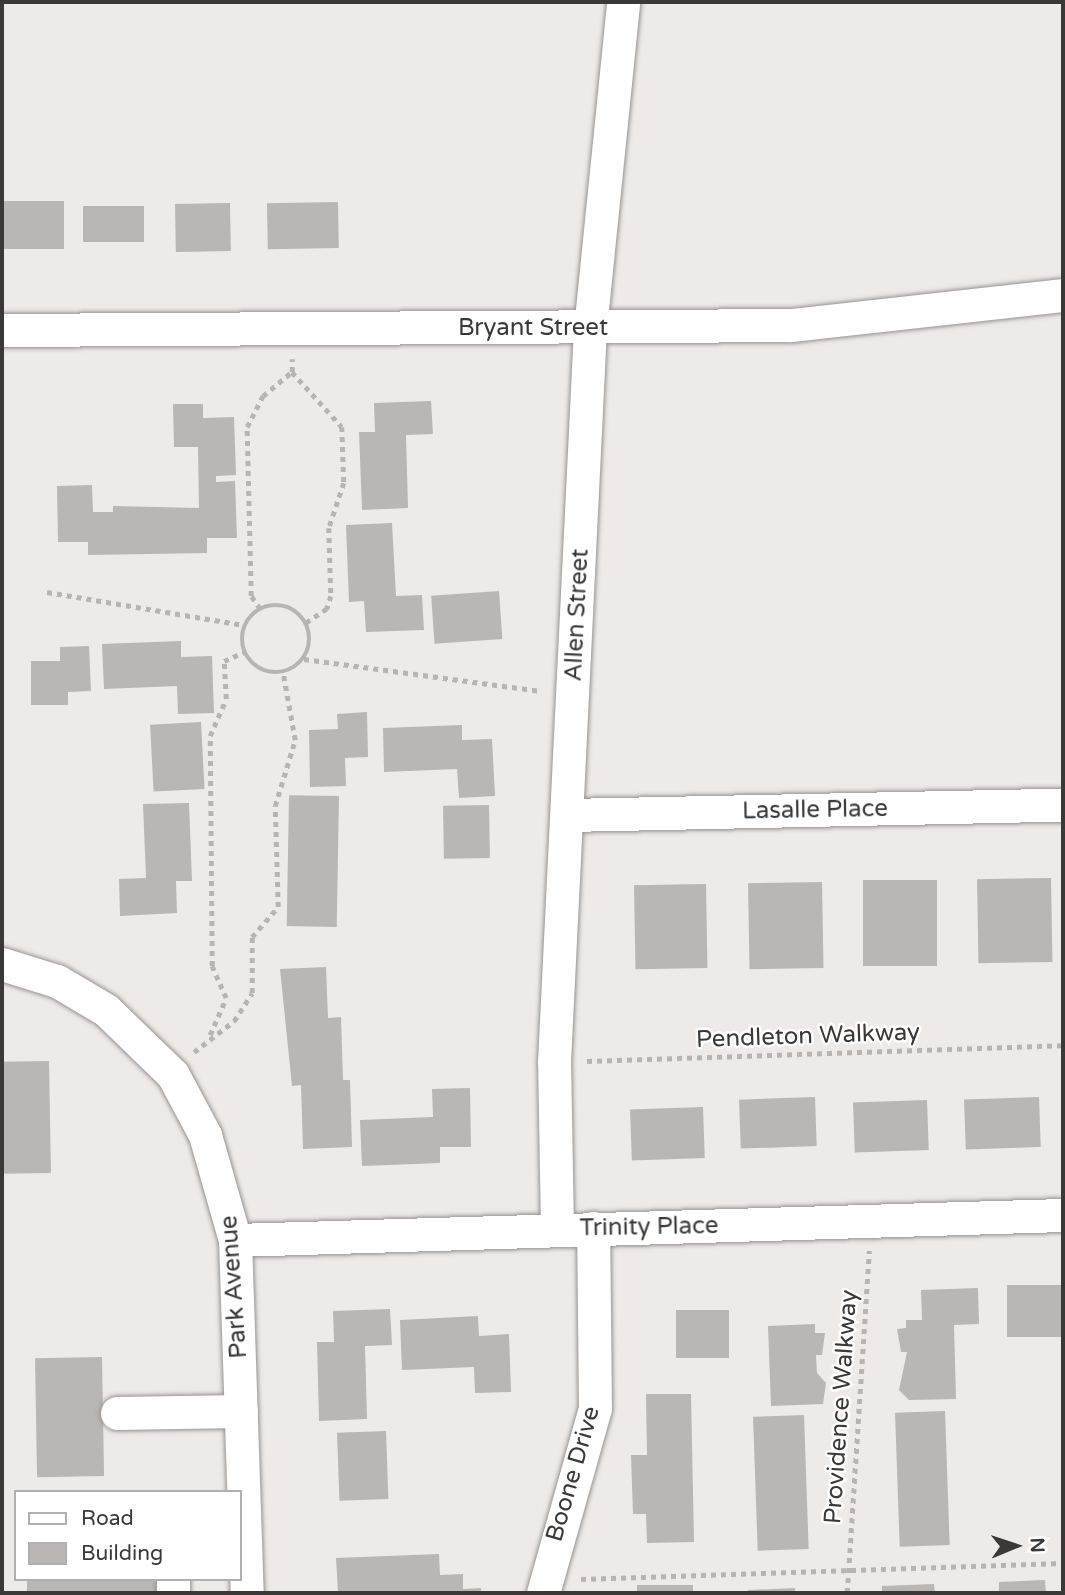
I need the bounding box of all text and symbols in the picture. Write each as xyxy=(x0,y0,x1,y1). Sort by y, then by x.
street label: Bryant Street xyxy=(458,314,608,342)
street label: Allen Street xyxy=(559,548,595,682)
street label: Lasalle Place xyxy=(742,794,888,826)
street label: Pendleton Walkway xyxy=(696,1018,920,1054)
street label: Trinity Place xyxy=(579,1211,719,1243)
street label: Park Avenue xyxy=(215,1214,253,1360)
street label: Providence Walkway xyxy=(818,1289,864,1525)
street label: Boone Drive xyxy=(540,1403,606,1545)
legend xyxy=(14,1490,242,1581)
text: Road xyxy=(81,1506,134,1531)
north arrow xyxy=(981,1511,1051,1581)
text: N xyxy=(1026,1537,1048,1553)
text: Building xyxy=(81,1541,163,1566)

